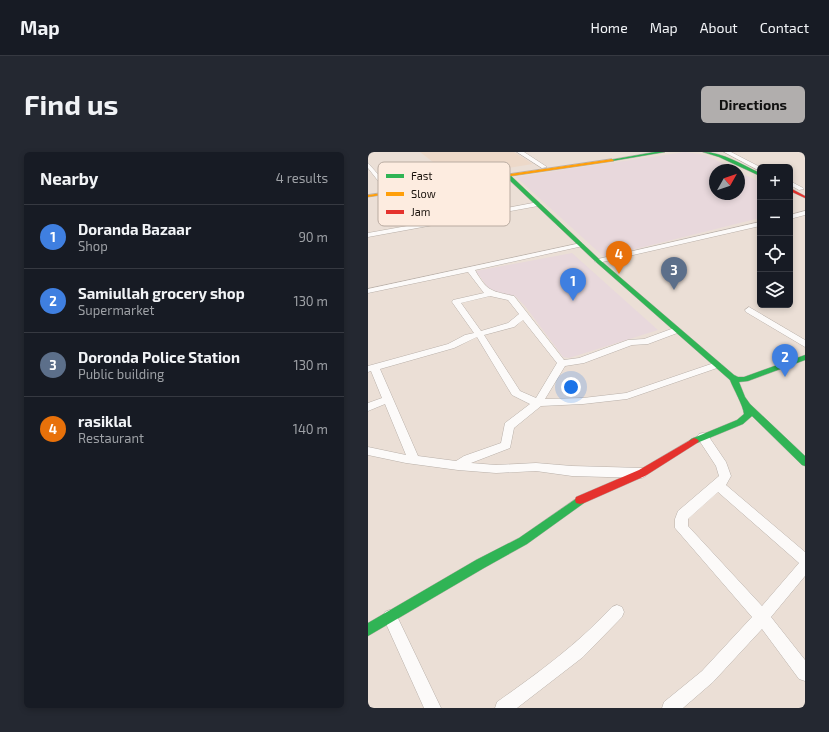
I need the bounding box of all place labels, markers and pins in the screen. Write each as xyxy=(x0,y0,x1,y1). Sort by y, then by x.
pin: 4 xyxy=(606,241,632,274)
pin: 3 xyxy=(661,257,687,290)
pin: 1 xyxy=(560,268,586,301)
pin: 2 xyxy=(772,344,798,377)

